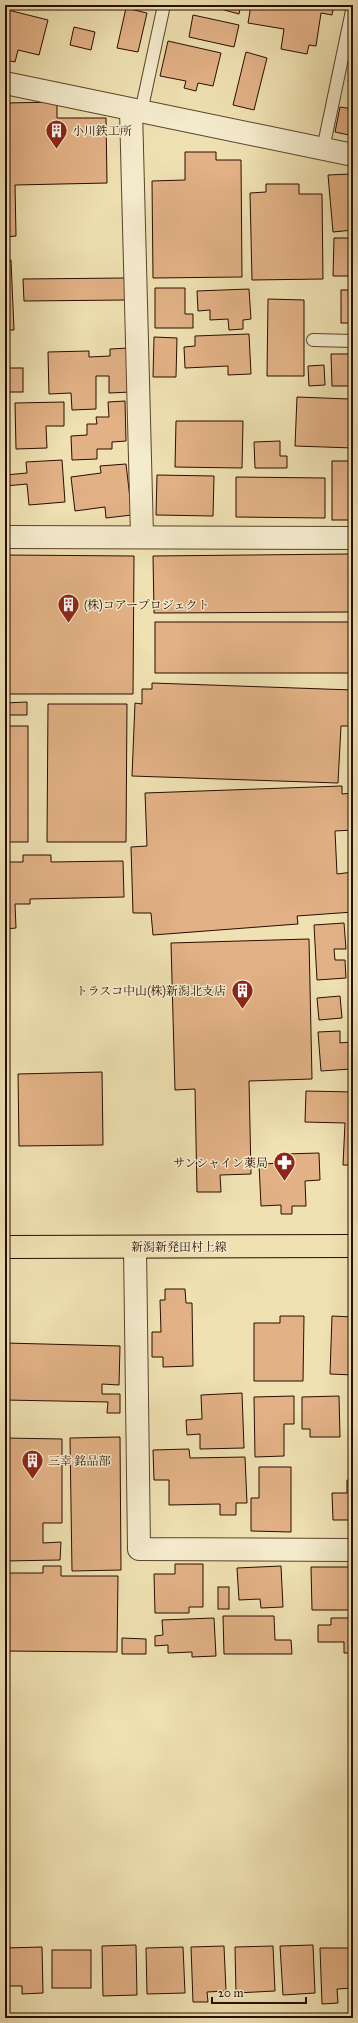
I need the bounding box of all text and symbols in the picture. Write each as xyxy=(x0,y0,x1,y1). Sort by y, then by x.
building icon: 小川鉄工所 xyxy=(43,118,69,151)
place label: 小川鉄工所 xyxy=(72,124,132,138)
building icon: (株)コアープロジェクト xyxy=(56,592,82,625)
place label: (株)コアープロジェクト xyxy=(84,598,210,612)
building icon: トラスコ中山(株)新潟北支店 xyxy=(229,978,255,1011)
place label: トラスコ中山(株)新潟北支店 xyxy=(76,984,226,998)
pharmacy icon: サンシャイン薬局 xyxy=(271,1150,297,1183)
place label: サンシャイン薬局 xyxy=(173,1156,268,1170)
street label: 新潟新発田村上線 xyxy=(131,1240,227,1254)
building icon: 三幸 銘品部 xyxy=(20,1448,46,1481)
place label: 三幸 銘品部 xyxy=(48,1454,111,1468)
scale bar xyxy=(212,1979,306,2005)
text: 20 m xyxy=(218,1986,244,2000)

